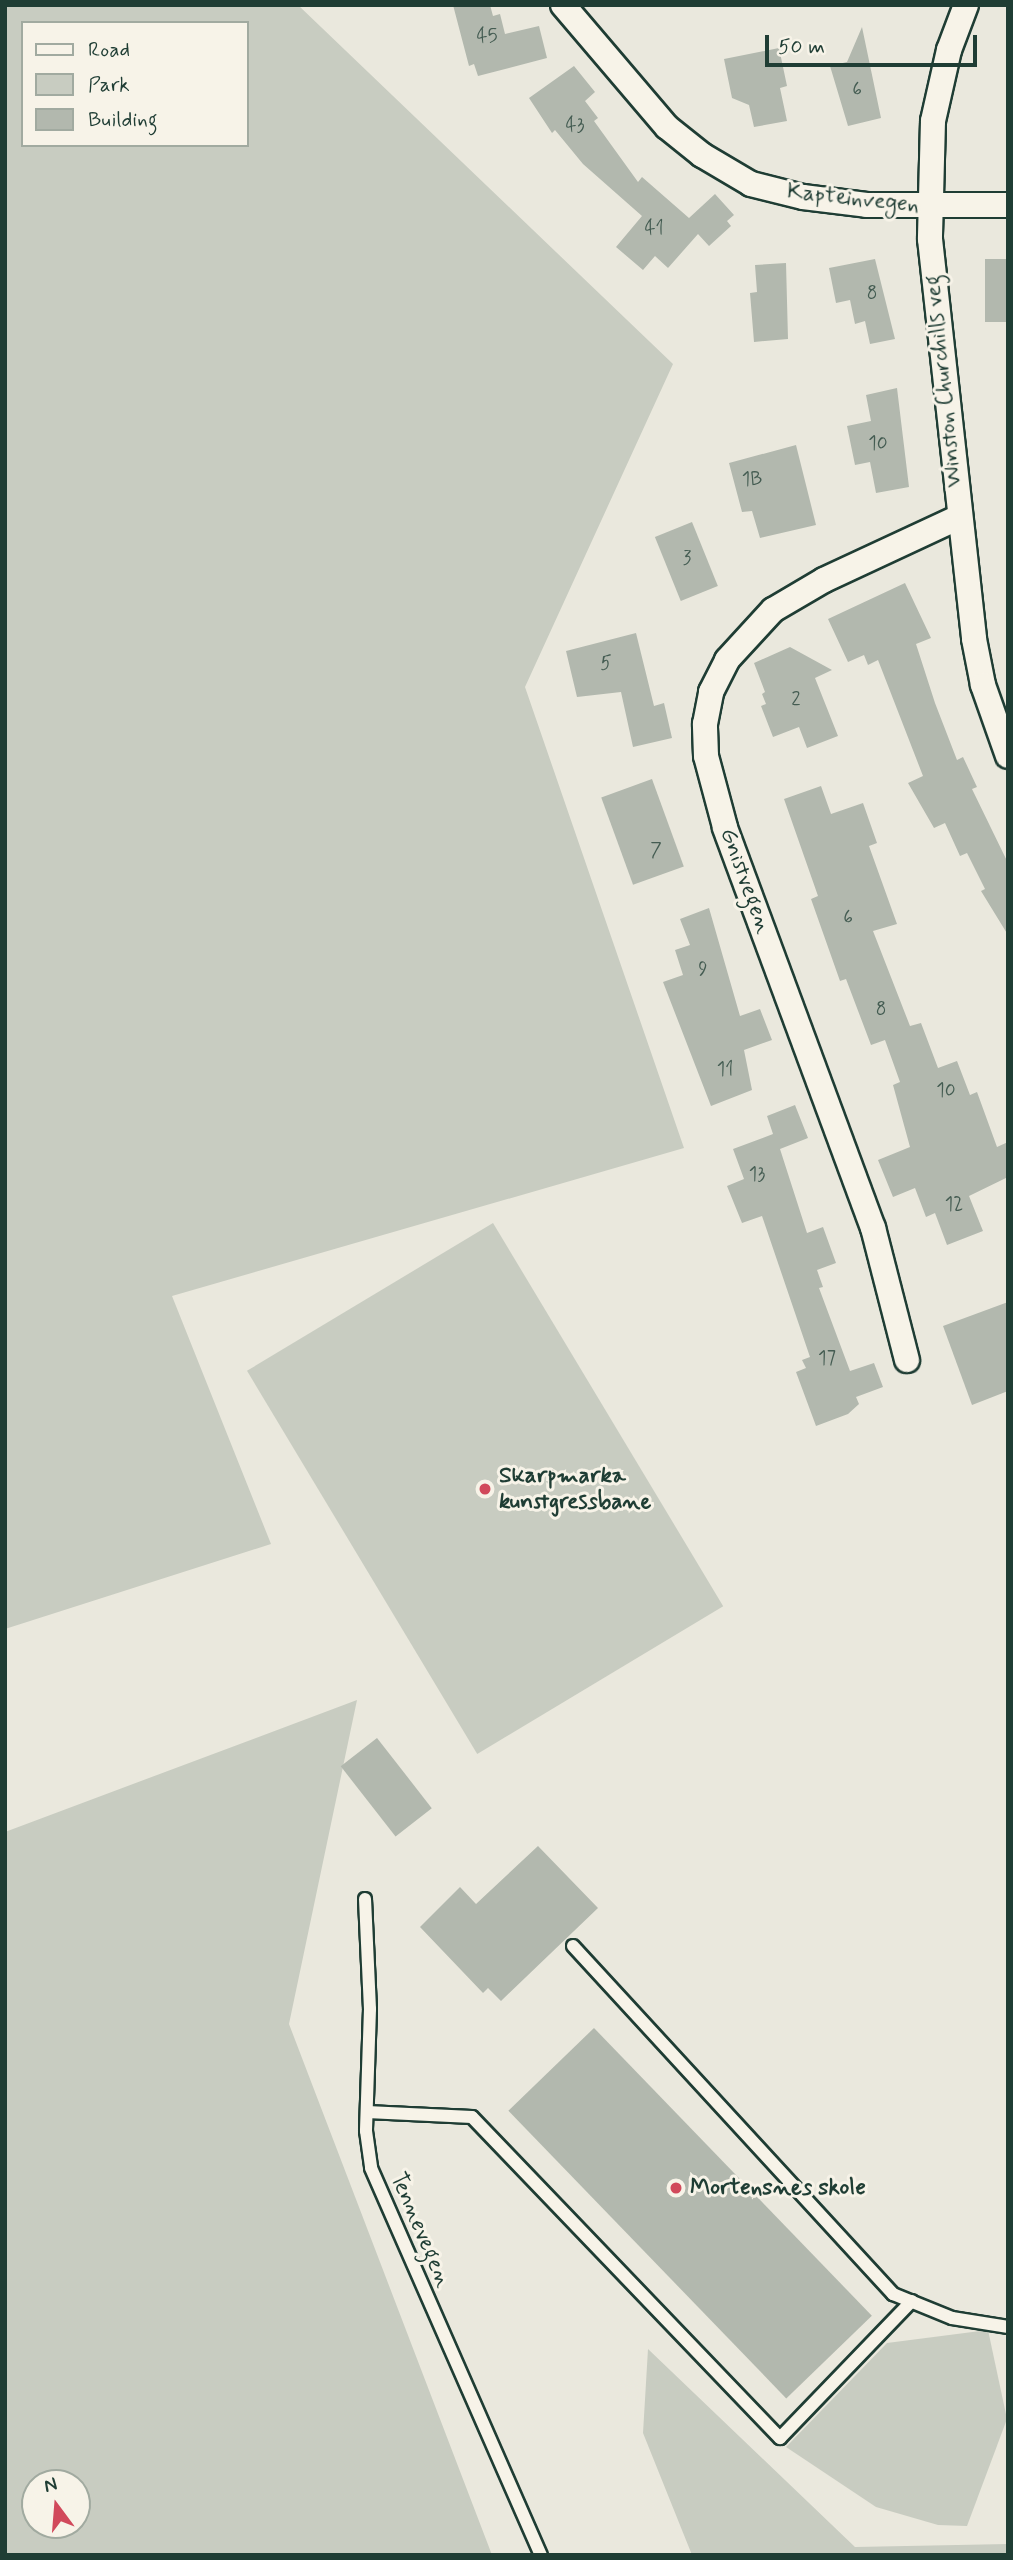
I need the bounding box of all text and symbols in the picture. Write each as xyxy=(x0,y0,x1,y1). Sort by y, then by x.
legend xyxy=(21,21,248,147)
scale bar xyxy=(768,21,980,65)
house number: 45 xyxy=(476,26,498,48)
text: 50 m xyxy=(778,33,825,61)
text: Road xyxy=(88,36,130,64)
text: Park xyxy=(88,71,130,99)
house number: 6 xyxy=(852,79,862,101)
text: Building xyxy=(88,106,158,134)
house number: 43 xyxy=(565,115,585,137)
street label: Kapteinvegen xyxy=(786,178,920,220)
house number: 41 xyxy=(644,218,664,240)
street label: Winston Churchills veg xyxy=(919,271,969,491)
house number: 8 xyxy=(867,283,877,305)
house number: 10 xyxy=(868,433,888,455)
house number: 1B xyxy=(742,469,762,491)
house number: 3 xyxy=(683,548,691,570)
house number: 5 xyxy=(600,653,612,675)
house number: 2 xyxy=(791,689,801,711)
street label: Gnistvegen xyxy=(713,825,777,937)
house number: 7 xyxy=(650,840,662,862)
house number: 6 xyxy=(843,907,853,929)
house number: 9 xyxy=(698,959,708,981)
house number: 8 xyxy=(876,999,886,1021)
house number: 11 xyxy=(717,1059,733,1081)
house number: 10 xyxy=(936,1080,956,1102)
house number: 13 xyxy=(749,1164,765,1186)
house number: 12 xyxy=(945,1194,963,1216)
house number: 17 xyxy=(818,1348,836,1370)
place label: Skarpmarka kunstgressbane xyxy=(499,1462,651,1516)
marker: Skarpmarka kunstgressbane xyxy=(477,1481,493,1497)
street label: Tennevegen xyxy=(383,2168,457,2292)
place label: Mortensnes skole xyxy=(690,2174,866,2202)
marker: Mortensnes skole xyxy=(668,2180,684,2196)
north arrow xyxy=(21,2469,91,2539)
text: N xyxy=(41,2471,60,2499)

